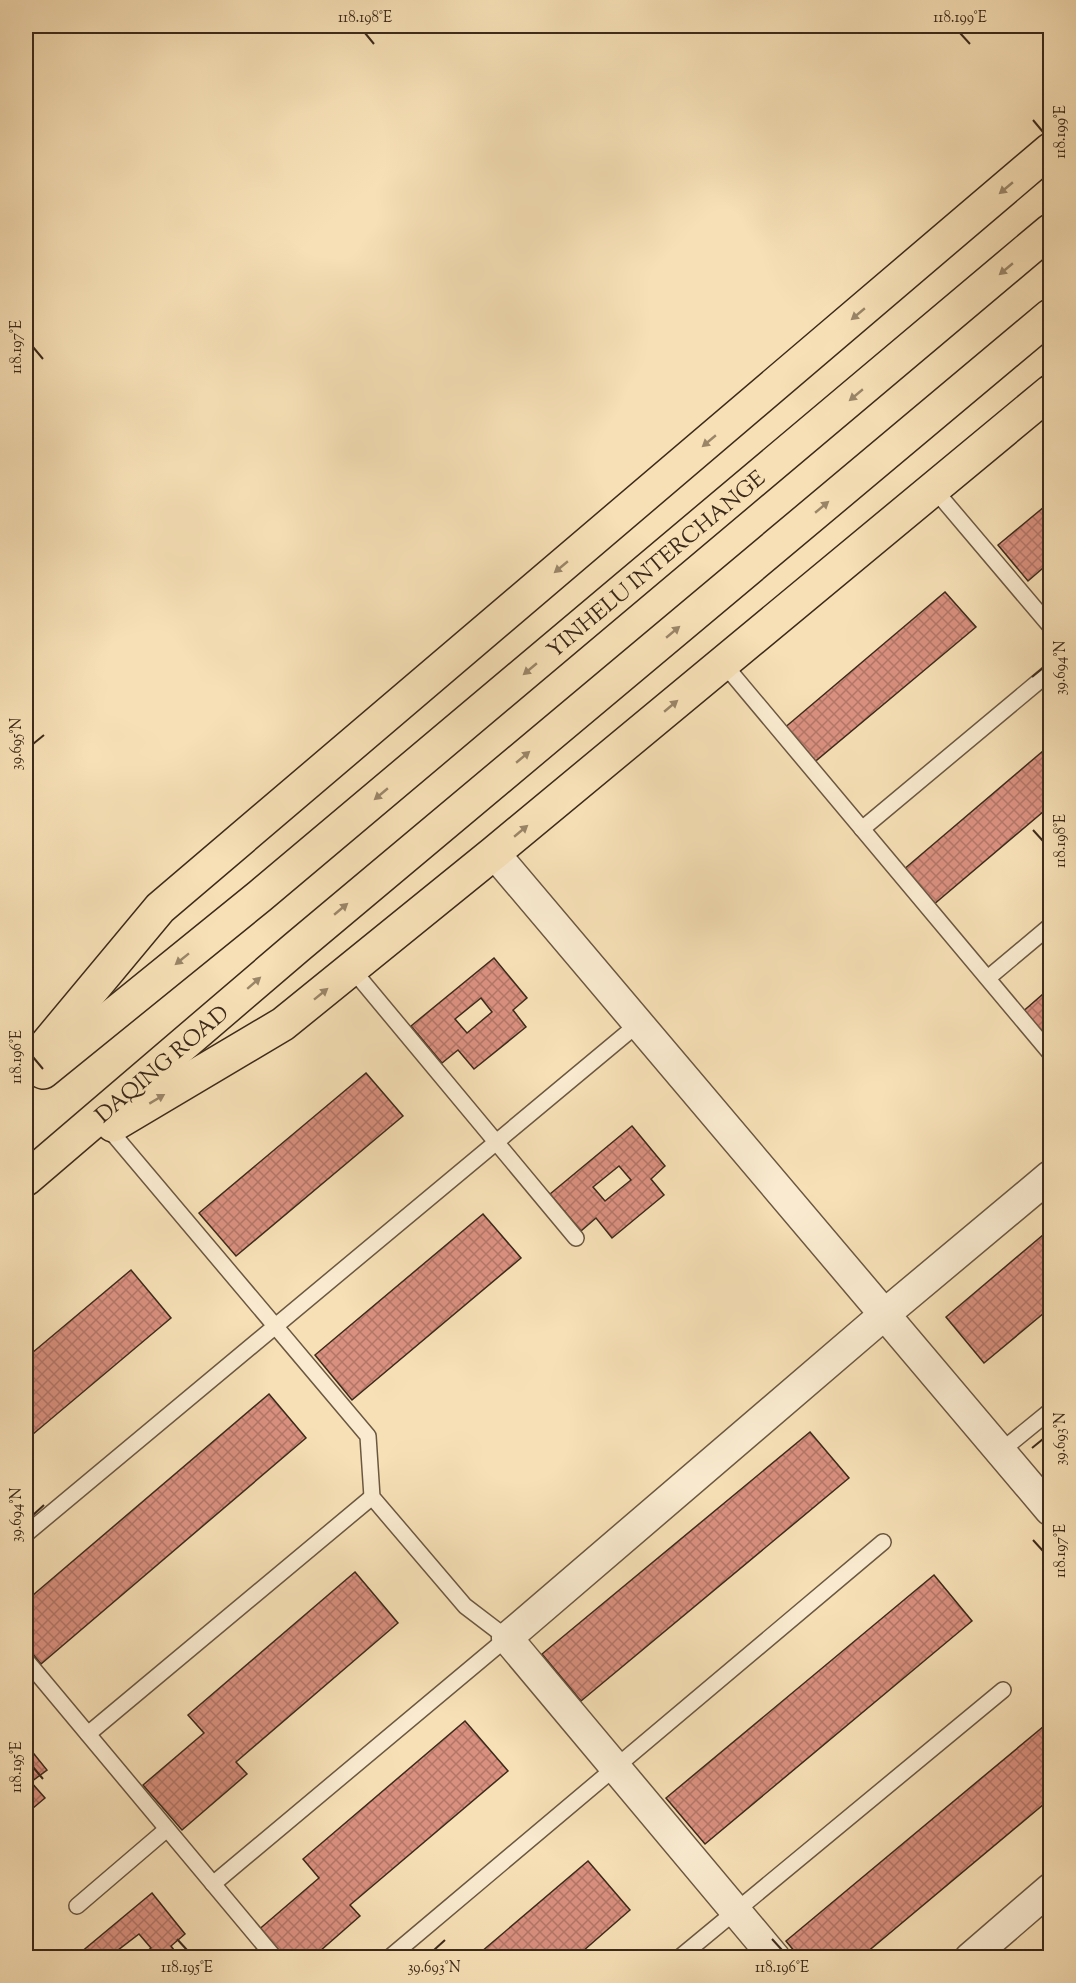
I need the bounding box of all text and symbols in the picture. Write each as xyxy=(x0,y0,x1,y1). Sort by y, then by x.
text: 118.198°E xyxy=(338,8,392,29)
text: 118.199°E xyxy=(933,8,987,29)
text: 118.199°E xyxy=(1051,105,1072,159)
one-way arrow xyxy=(999,181,1014,194)
one-way arrow xyxy=(999,262,1014,275)
one-way arrow xyxy=(851,307,866,320)
text: 118.197°E xyxy=(7,320,28,374)
one-way arrow xyxy=(848,388,864,401)
one-way arrow xyxy=(701,434,717,447)
street label: YINHELU INTERCHANGE xyxy=(541,464,773,667)
one-way arrow xyxy=(814,501,829,514)
one-way arrow xyxy=(554,560,569,573)
one-way arrow xyxy=(665,626,680,639)
text: 39.694°N xyxy=(1051,641,1072,695)
one-way arrow xyxy=(522,662,538,675)
one-way arrow xyxy=(663,700,679,713)
text: 39.695°N xyxy=(7,718,28,770)
one-way arrow xyxy=(515,751,531,764)
one-way arrow xyxy=(374,787,389,800)
text: 118.198°E xyxy=(1051,814,1072,868)
one-way arrow xyxy=(513,825,528,838)
one-way arrow xyxy=(334,904,349,916)
one-way arrow xyxy=(175,952,190,965)
one-way arrow xyxy=(246,977,262,990)
one-way arrow xyxy=(313,988,328,1000)
street label: DAQING ROAD xyxy=(89,999,237,1132)
text: 118.196°E xyxy=(7,1030,28,1084)
one-way arrow xyxy=(149,1093,165,1104)
text: 39.693°N xyxy=(1051,1412,1072,1466)
text: 39.694°N xyxy=(7,1488,28,1542)
text: 118.197°E xyxy=(1051,1524,1072,1578)
text: 118.195°E xyxy=(7,1741,28,1793)
text: 118.195°E xyxy=(161,1958,213,1979)
text: 39.693°N xyxy=(407,1958,461,1979)
text: 118.196°E xyxy=(755,1958,809,1979)

